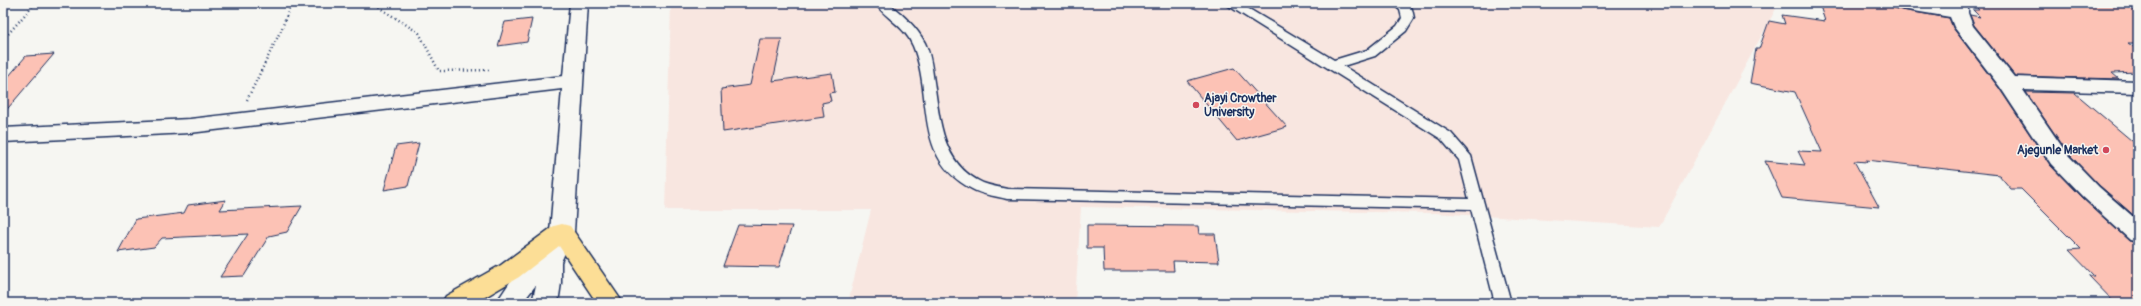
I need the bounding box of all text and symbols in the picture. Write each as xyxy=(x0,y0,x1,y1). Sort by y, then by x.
place label: Ajayi Crowther University xyxy=(1204,91,1277,120)
marker: Ajayi Crowther University xyxy=(1191,100,1201,110)
place label: Ajegunle Market xyxy=(2017,143,2099,158)
marker: Ajegunle Market xyxy=(2101,145,2111,155)

